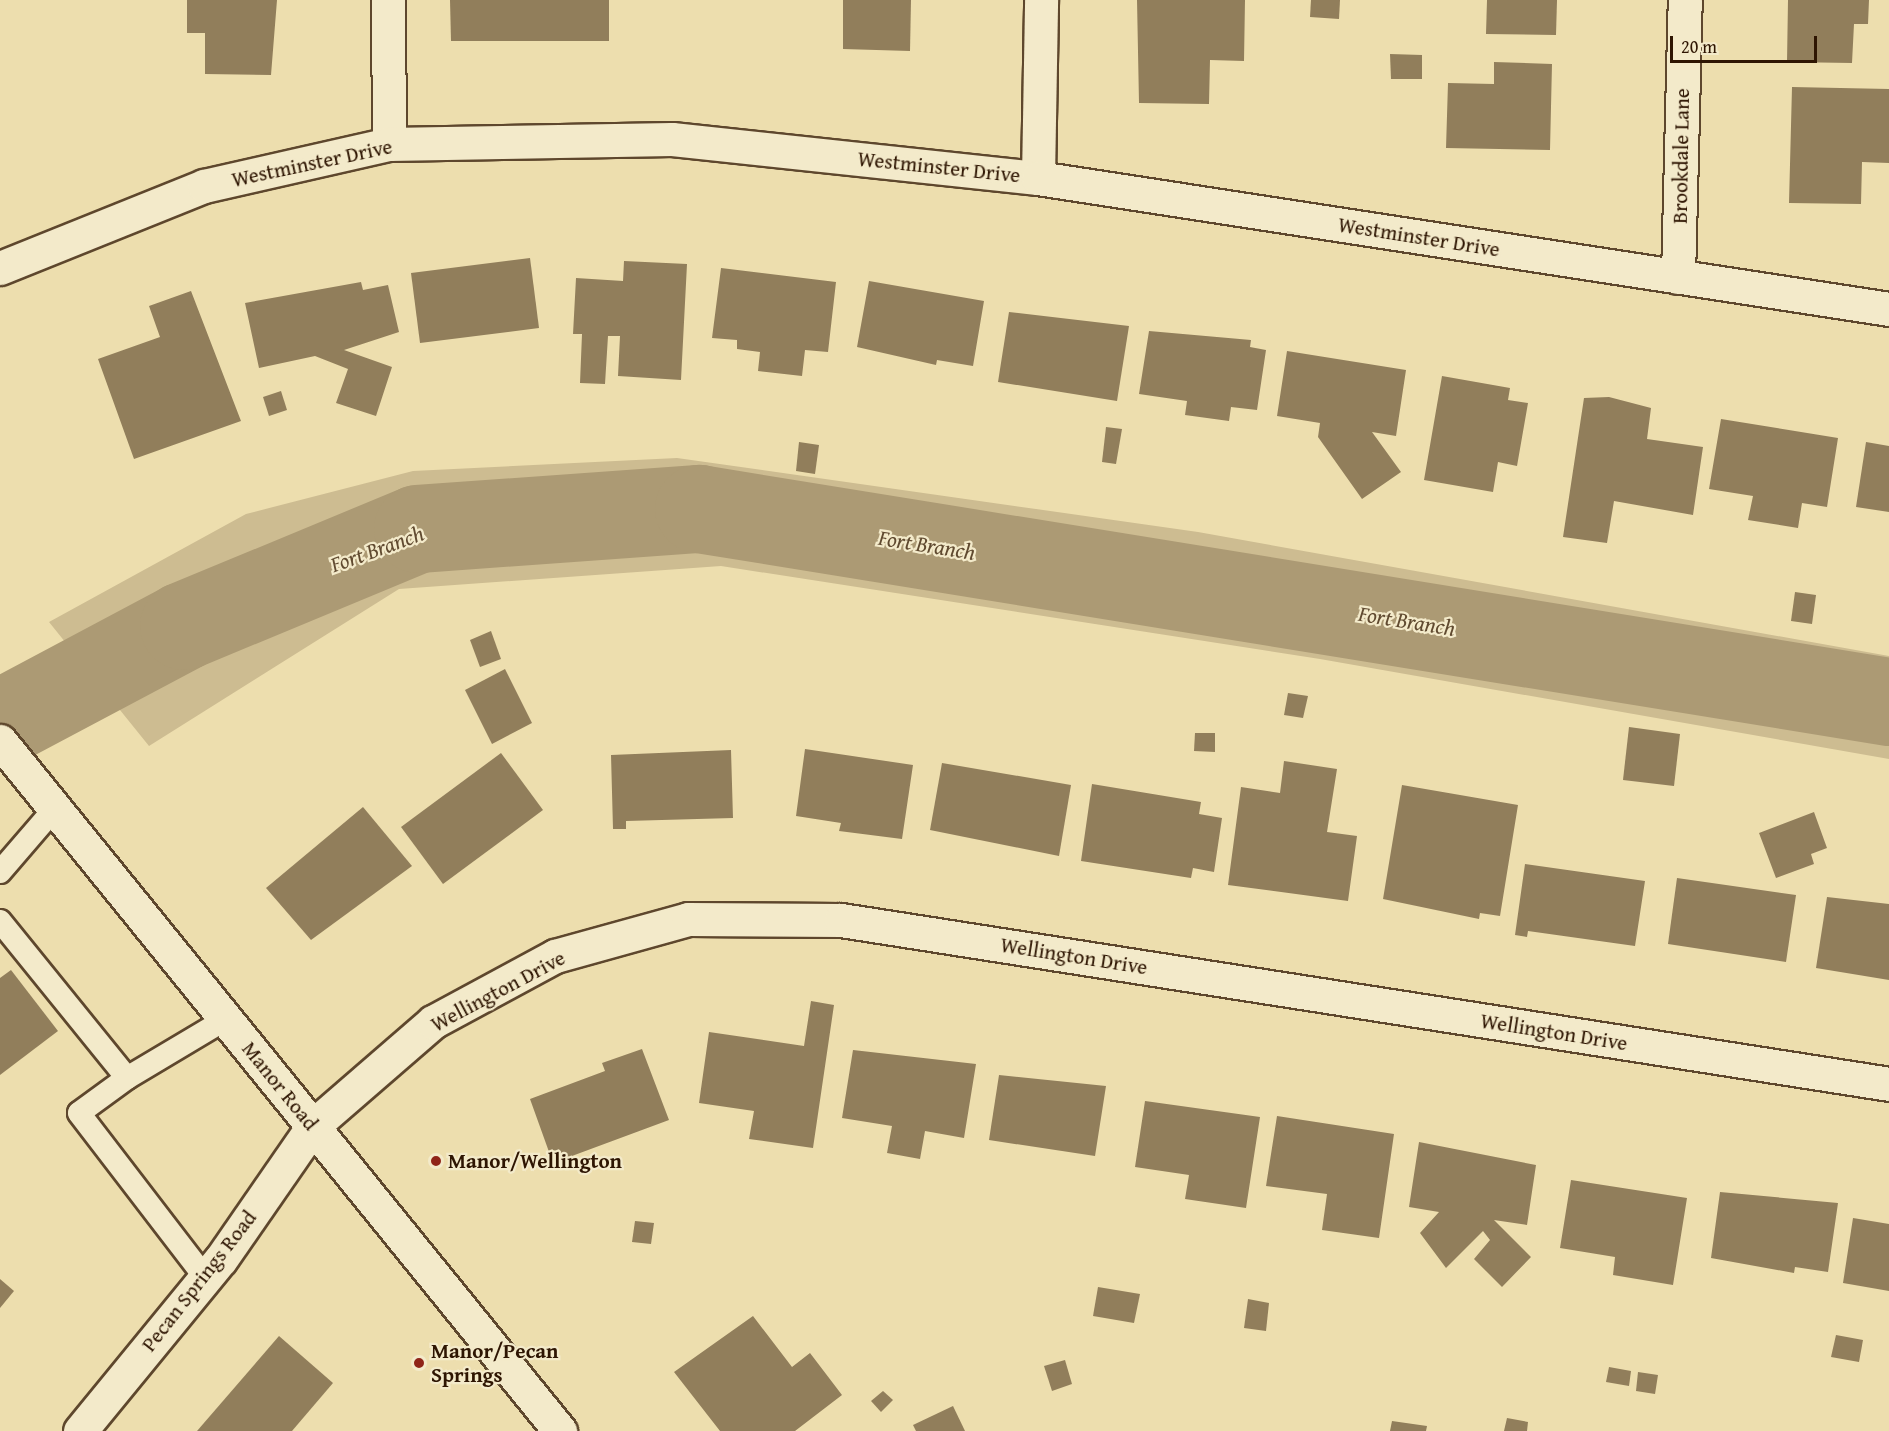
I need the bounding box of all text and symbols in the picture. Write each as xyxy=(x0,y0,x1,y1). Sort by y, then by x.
scale bar xyxy=(1673,24,1820,62)
text: 20 m xyxy=(1681,33,1717,60)
street label: Brookdale Lane xyxy=(1667,88,1695,224)
street label: Westminster Drive xyxy=(229,134,395,192)
street label: Westminster Drive xyxy=(856,146,1022,188)
street label: Westminster Drive xyxy=(1336,212,1502,262)
water label: Fort Branch xyxy=(327,520,427,578)
water label: Fort Branch xyxy=(877,524,977,566)
water label: Fort Branch xyxy=(1357,600,1457,642)
street label: Wellington Drive xyxy=(999,932,1149,980)
street label: Wellington Drive xyxy=(427,945,569,1037)
street label: Wellington Drive xyxy=(1479,1008,1629,1056)
street label: Manor Road xyxy=(237,1037,323,1135)
place label: Manor/Wellington xyxy=(448,1148,622,1174)
marker: Manor/Wellington xyxy=(429,1154,443,1168)
street label: Pecan Springs Road xyxy=(136,1205,262,1357)
place label: Manor/Pecan Springs xyxy=(431,1338,558,1388)
marker: Manor/Pecan Springs xyxy=(412,1356,426,1370)

